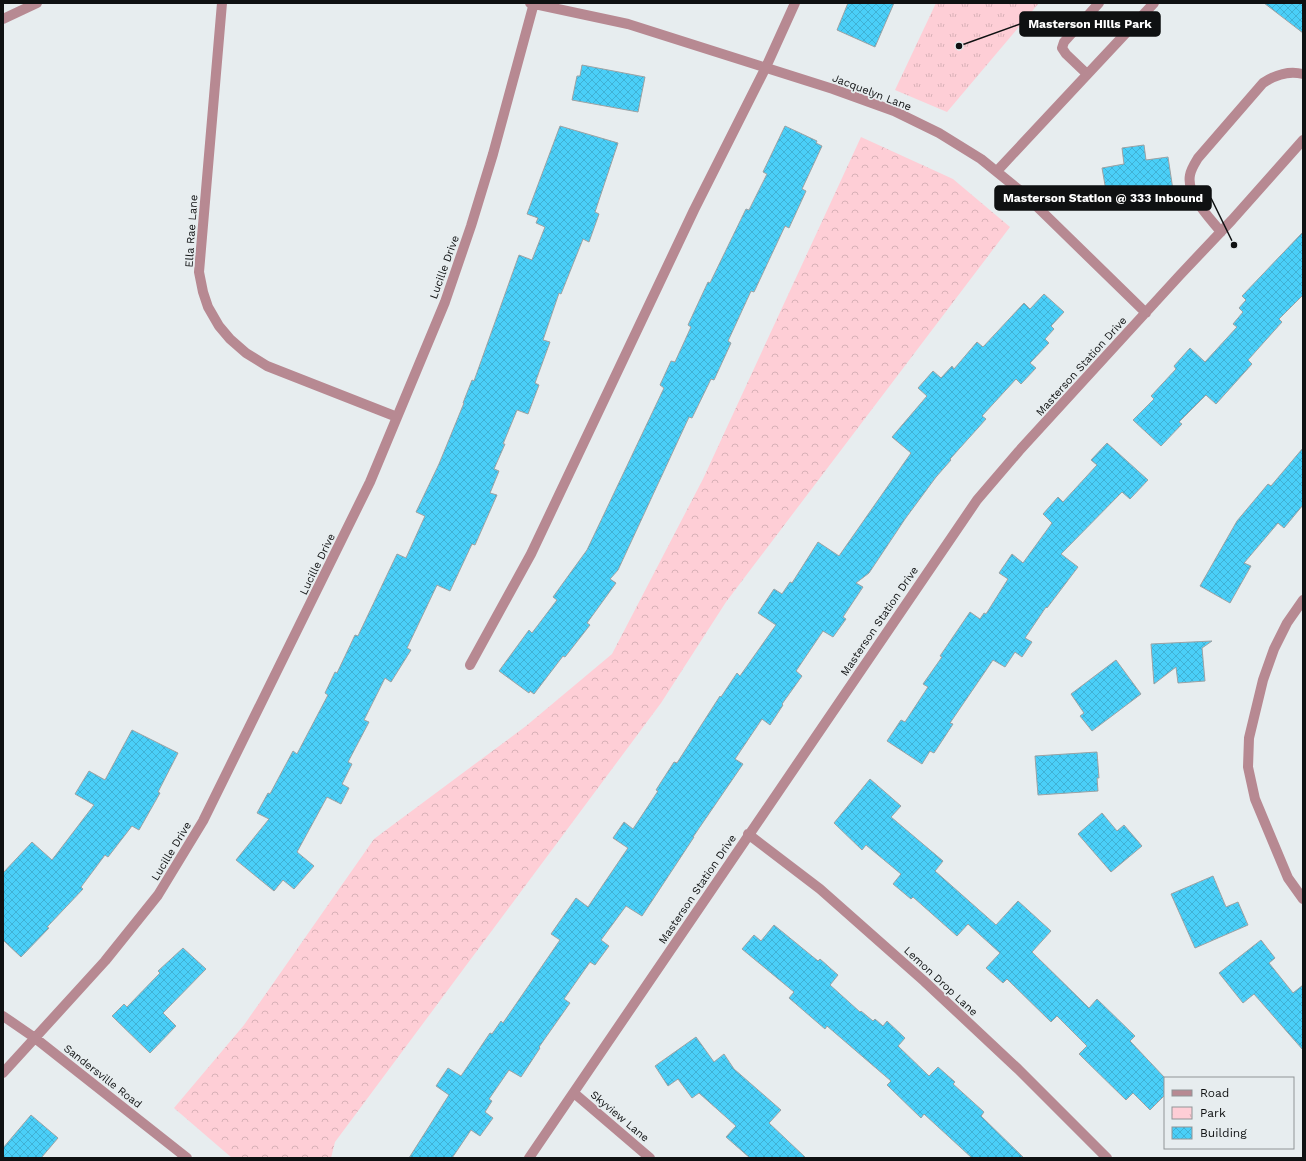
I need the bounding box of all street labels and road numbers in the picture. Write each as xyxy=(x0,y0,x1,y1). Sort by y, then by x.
street label: Jacquelyn Lane xyxy=(830,71,913,114)
street label: Ella Rae Lane xyxy=(182,194,201,268)
street label: Lucille Drive xyxy=(427,234,462,301)
street label: Masterson Station Drive xyxy=(1033,314,1129,419)
street label: Lucille Drive xyxy=(297,531,338,597)
street label: Masterson Station Drive xyxy=(838,564,921,678)
street label: Lucille Drive xyxy=(149,819,194,883)
street label: Masterson Station Drive xyxy=(656,832,739,946)
street label: Lemon Drop Lane xyxy=(901,944,980,1019)
street label: Sandersville Road xyxy=(61,1042,144,1111)
street label: Skyview Lane xyxy=(588,1088,652,1145)

